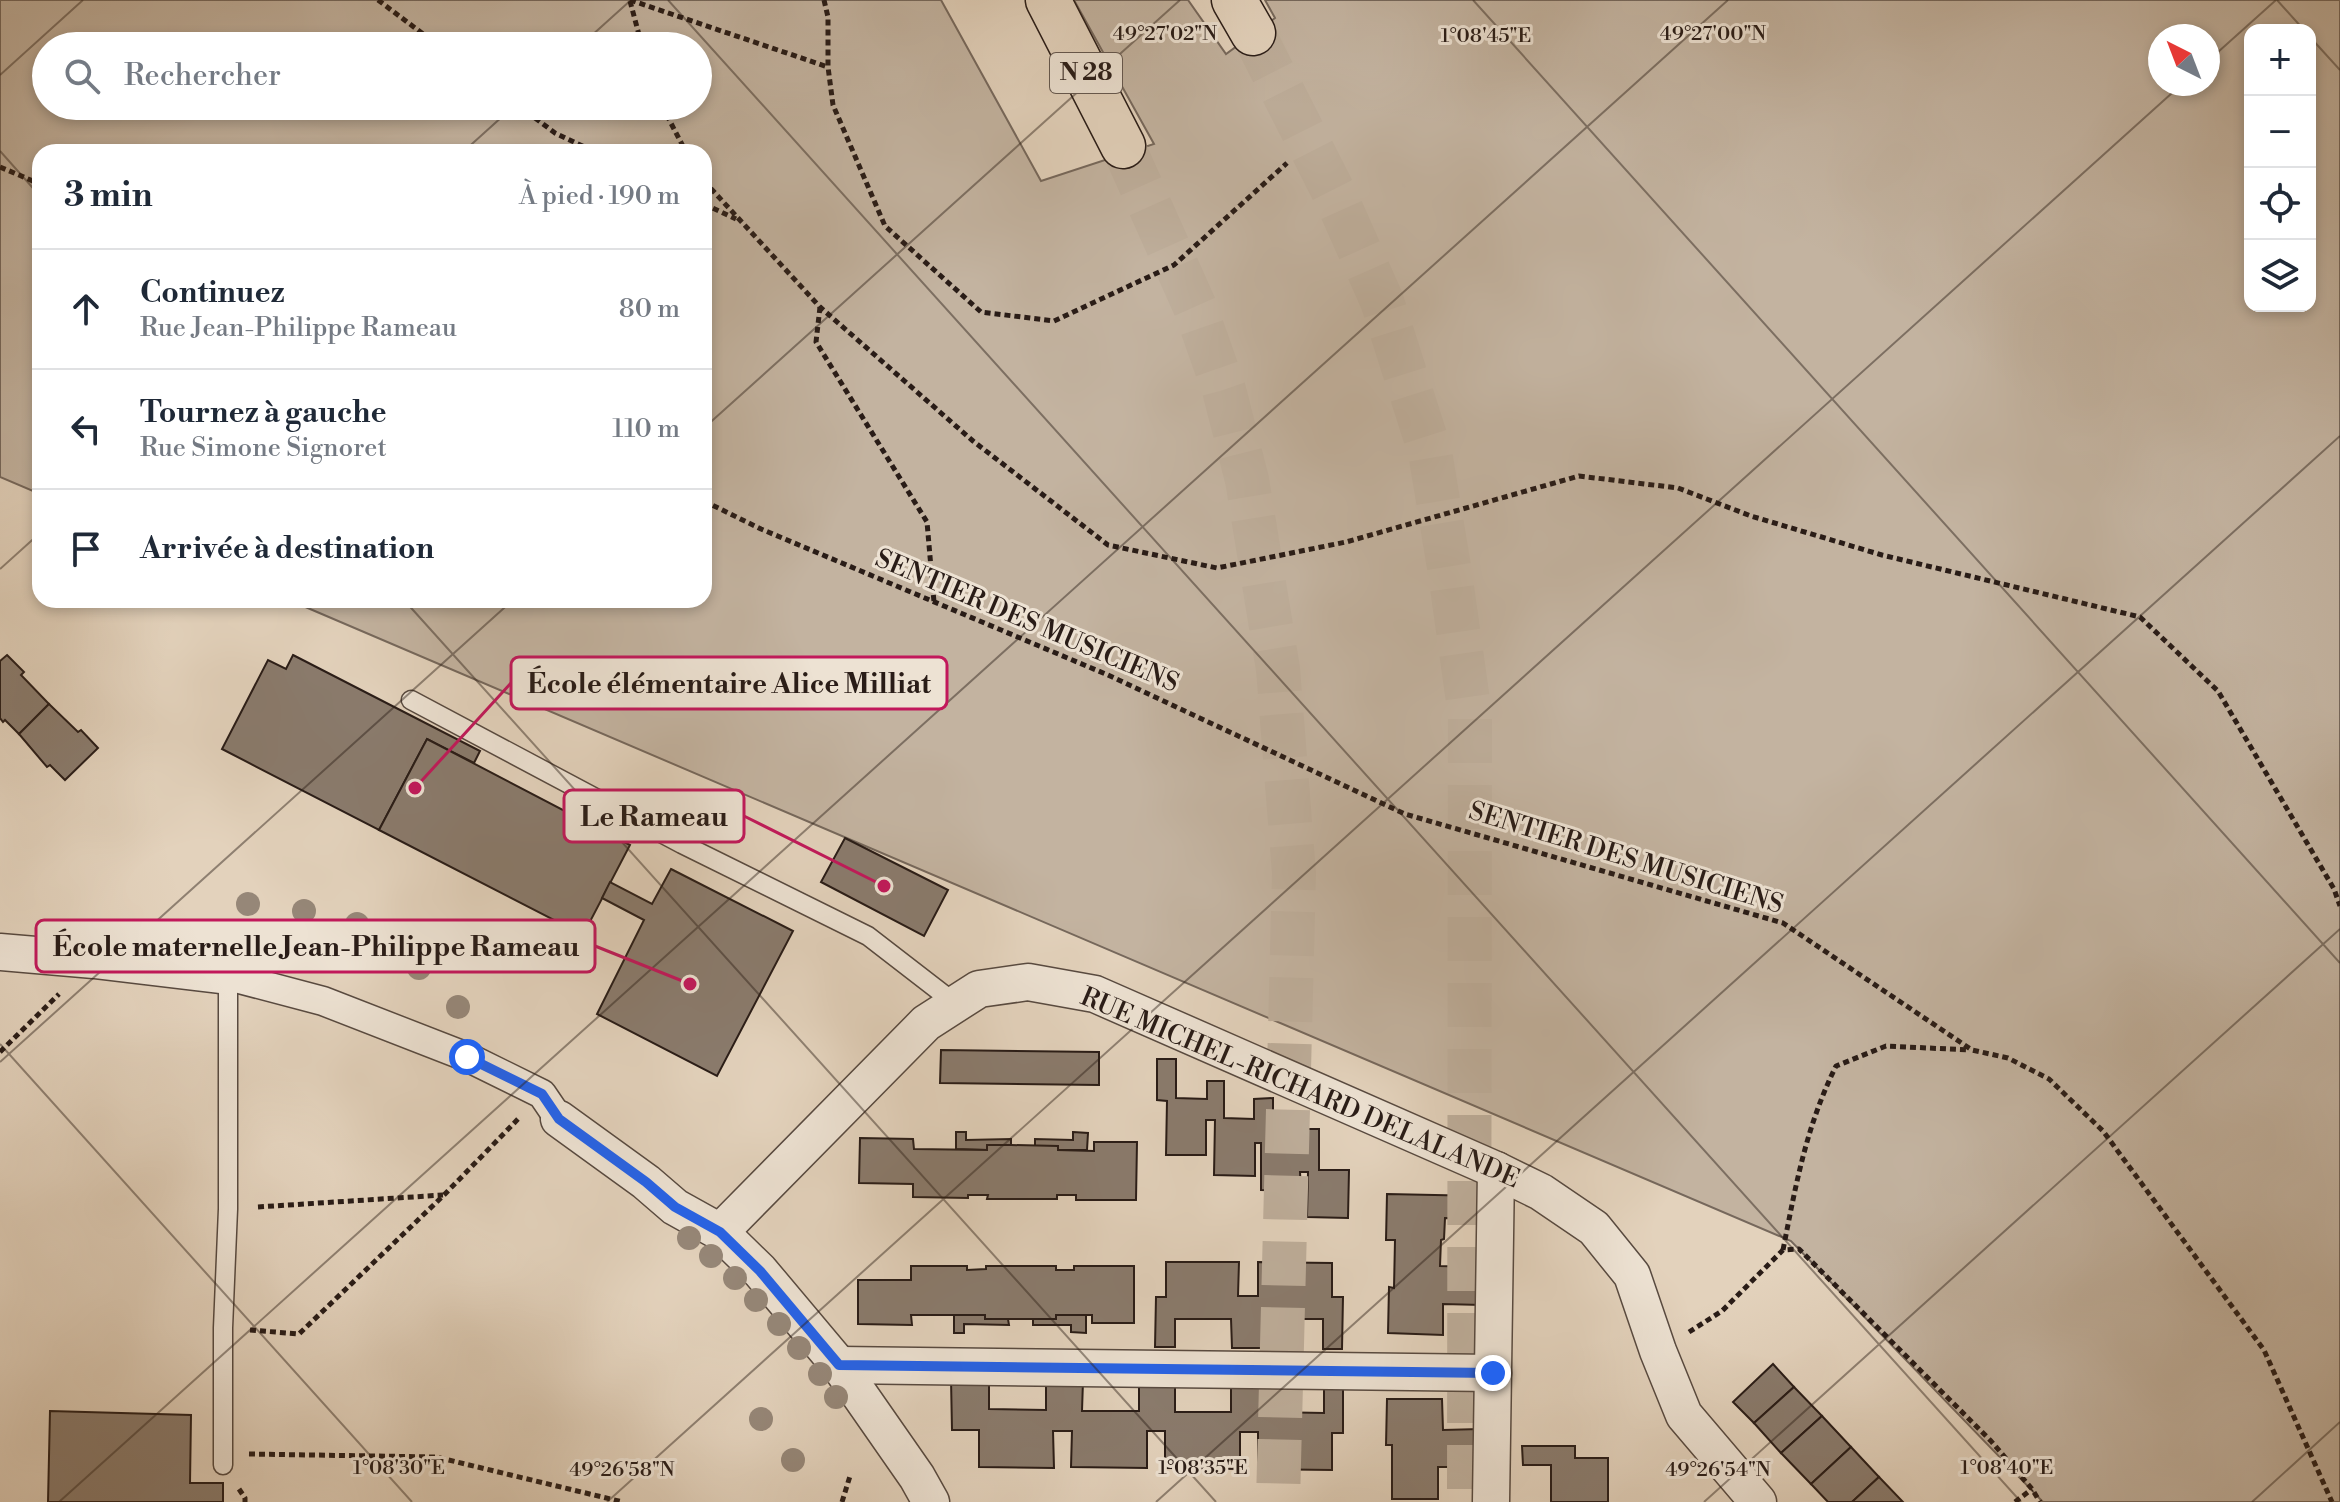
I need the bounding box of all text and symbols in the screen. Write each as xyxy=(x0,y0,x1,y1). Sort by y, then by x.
text: 49°27'02"N xyxy=(1113,22,1217,47)
text: 49°27'00"N xyxy=(1660,22,1766,47)
text: 1°08'45"E xyxy=(1441,24,1531,49)
north arrow xyxy=(2148,24,2220,96)
map controls xyxy=(2244,24,2316,312)
button: + xyxy=(2244,24,2316,96)
search box xyxy=(32,32,712,120)
road number: N 28 xyxy=(1050,53,1122,93)
icon: search xyxy=(60,54,104,98)
text: Rechercher xyxy=(124,57,281,95)
button: − xyxy=(2244,96,2316,168)
button: locate xyxy=(2244,168,2316,240)
text: 3 min xyxy=(64,175,153,217)
text: À pied · 190 m xyxy=(519,180,680,212)
button: layers xyxy=(2244,240,2316,312)
text: Continuez xyxy=(140,274,285,312)
icon: ahead xyxy=(64,287,108,331)
text: 80 m xyxy=(619,293,680,325)
text: Rue Jean-Philippe Rameau xyxy=(140,312,457,344)
text: Tournez à gauche xyxy=(140,394,387,432)
icon: left xyxy=(64,407,108,451)
text: 110 m xyxy=(612,413,680,445)
text: Rue Simone Signoret xyxy=(140,432,387,464)
icon: arrive xyxy=(64,527,108,571)
text: Arrivée à destination xyxy=(140,530,434,568)
street label: SENTIER DES MUSICIENS xyxy=(870,542,1184,700)
callout: École élémentaire Alice Milliat xyxy=(511,657,947,709)
text: École élémentaire Alice Milliat xyxy=(527,665,932,702)
callout: Le Rameau xyxy=(564,790,744,842)
street label: SENTIER DES MUSICIENS xyxy=(1465,795,1787,921)
text: Le Rameau xyxy=(580,800,728,835)
callout: École maternelle Jean-Philippe Rameau xyxy=(36,920,595,972)
text: École maternelle Jean-Philippe Rameau xyxy=(53,928,579,965)
street label: RUE MICHEL-RICHARD DELALANDE xyxy=(1076,981,1524,1195)
route start xyxy=(449,1039,485,1075)
route end xyxy=(1475,1355,1511,1391)
text: 1°08'30"E xyxy=(353,1456,445,1481)
text: 1°08'35"E xyxy=(1158,1456,1248,1481)
text: 1°08'40"E xyxy=(1961,1456,2053,1481)
text: 49°26'58"N xyxy=(569,1458,675,1483)
text: 49°26'54"N xyxy=(1665,1458,1771,1483)

